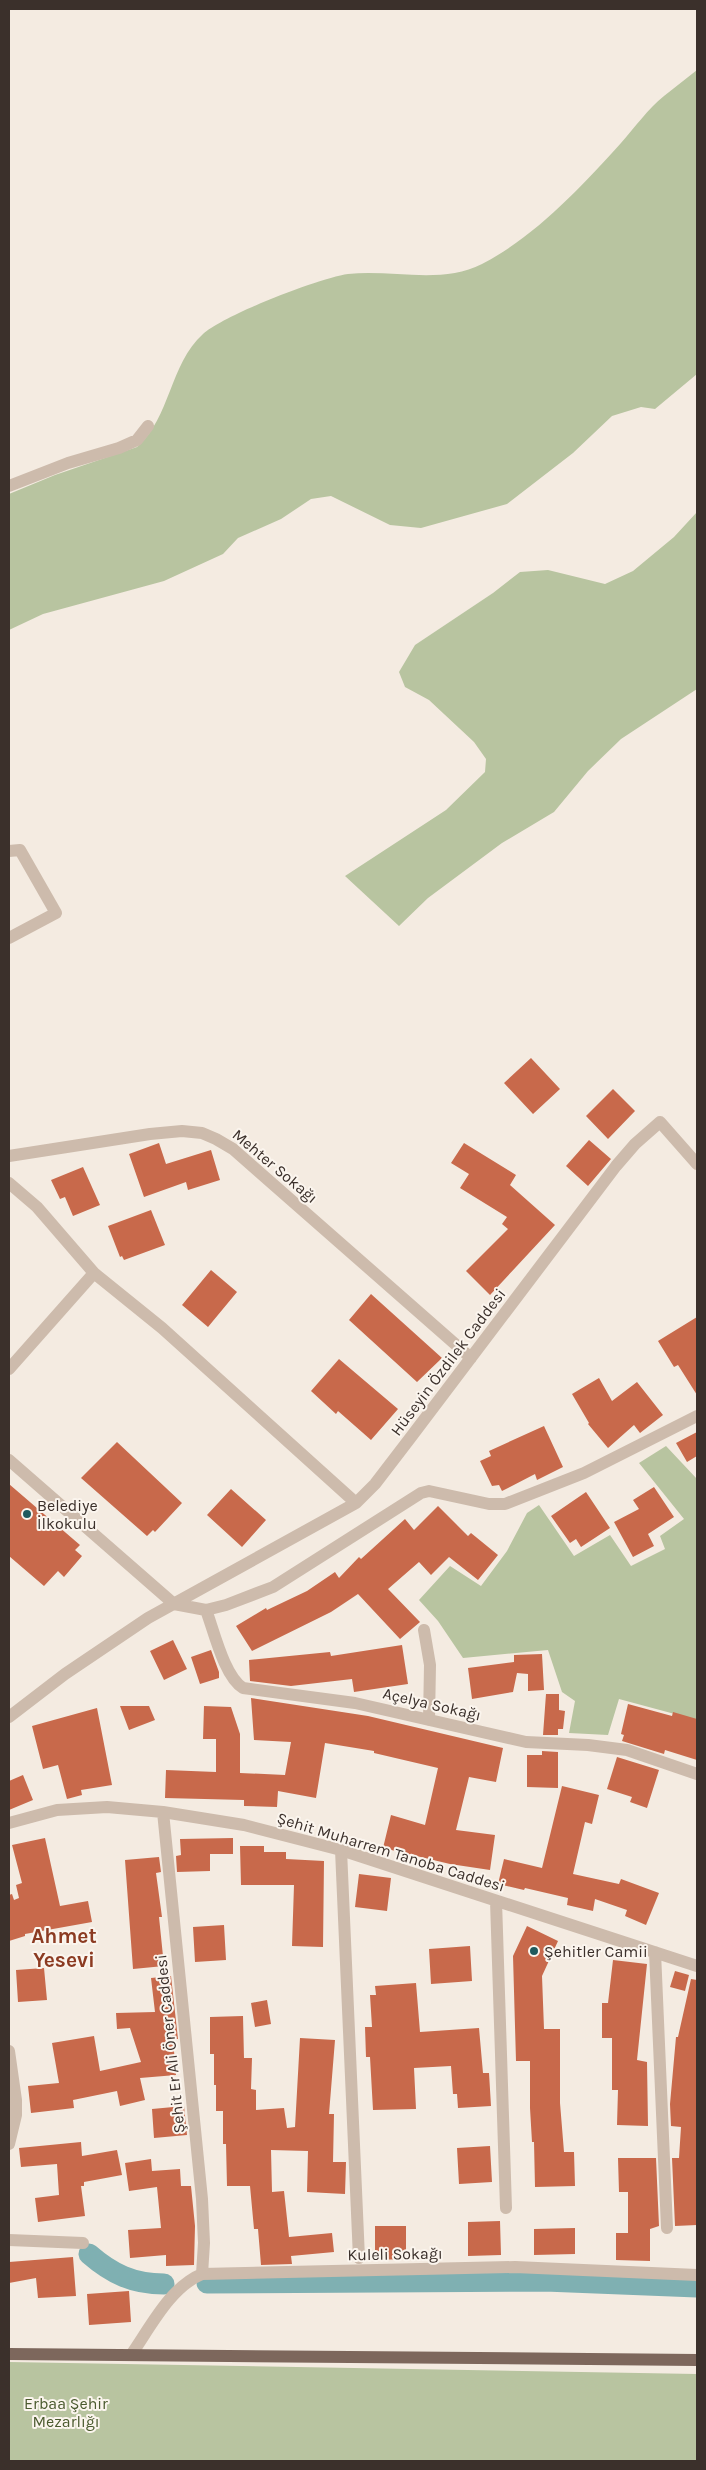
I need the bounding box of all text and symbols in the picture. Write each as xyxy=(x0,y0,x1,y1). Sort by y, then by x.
street label: Mehter Sokağı xyxy=(229,1125,321,1207)
street label: Hüseyin Özdilek Caddesi xyxy=(386,1285,510,1439)
place label: Belediye İlkokulu xyxy=(37,1496,98,1533)
marker: Belediye İlkokulu xyxy=(21,1508,33,1520)
street label: Açelya Sokağı xyxy=(381,1683,483,1725)
street label: Şehit Muharrem Tanoba Caddesi xyxy=(275,1808,507,1896)
district label: Ahmet Yesevi xyxy=(31,1924,97,1972)
place label: Şehitler Camii xyxy=(544,1942,648,1961)
marker: Şehitler Camii xyxy=(528,1945,540,1957)
street label: Şehit Er Ali Öner Caddesi xyxy=(151,1954,189,2134)
street label: Kuleli Sokağı xyxy=(347,2244,443,2264)
park label: Erbaa Şehir Mezarlığı xyxy=(24,2394,108,2431)

